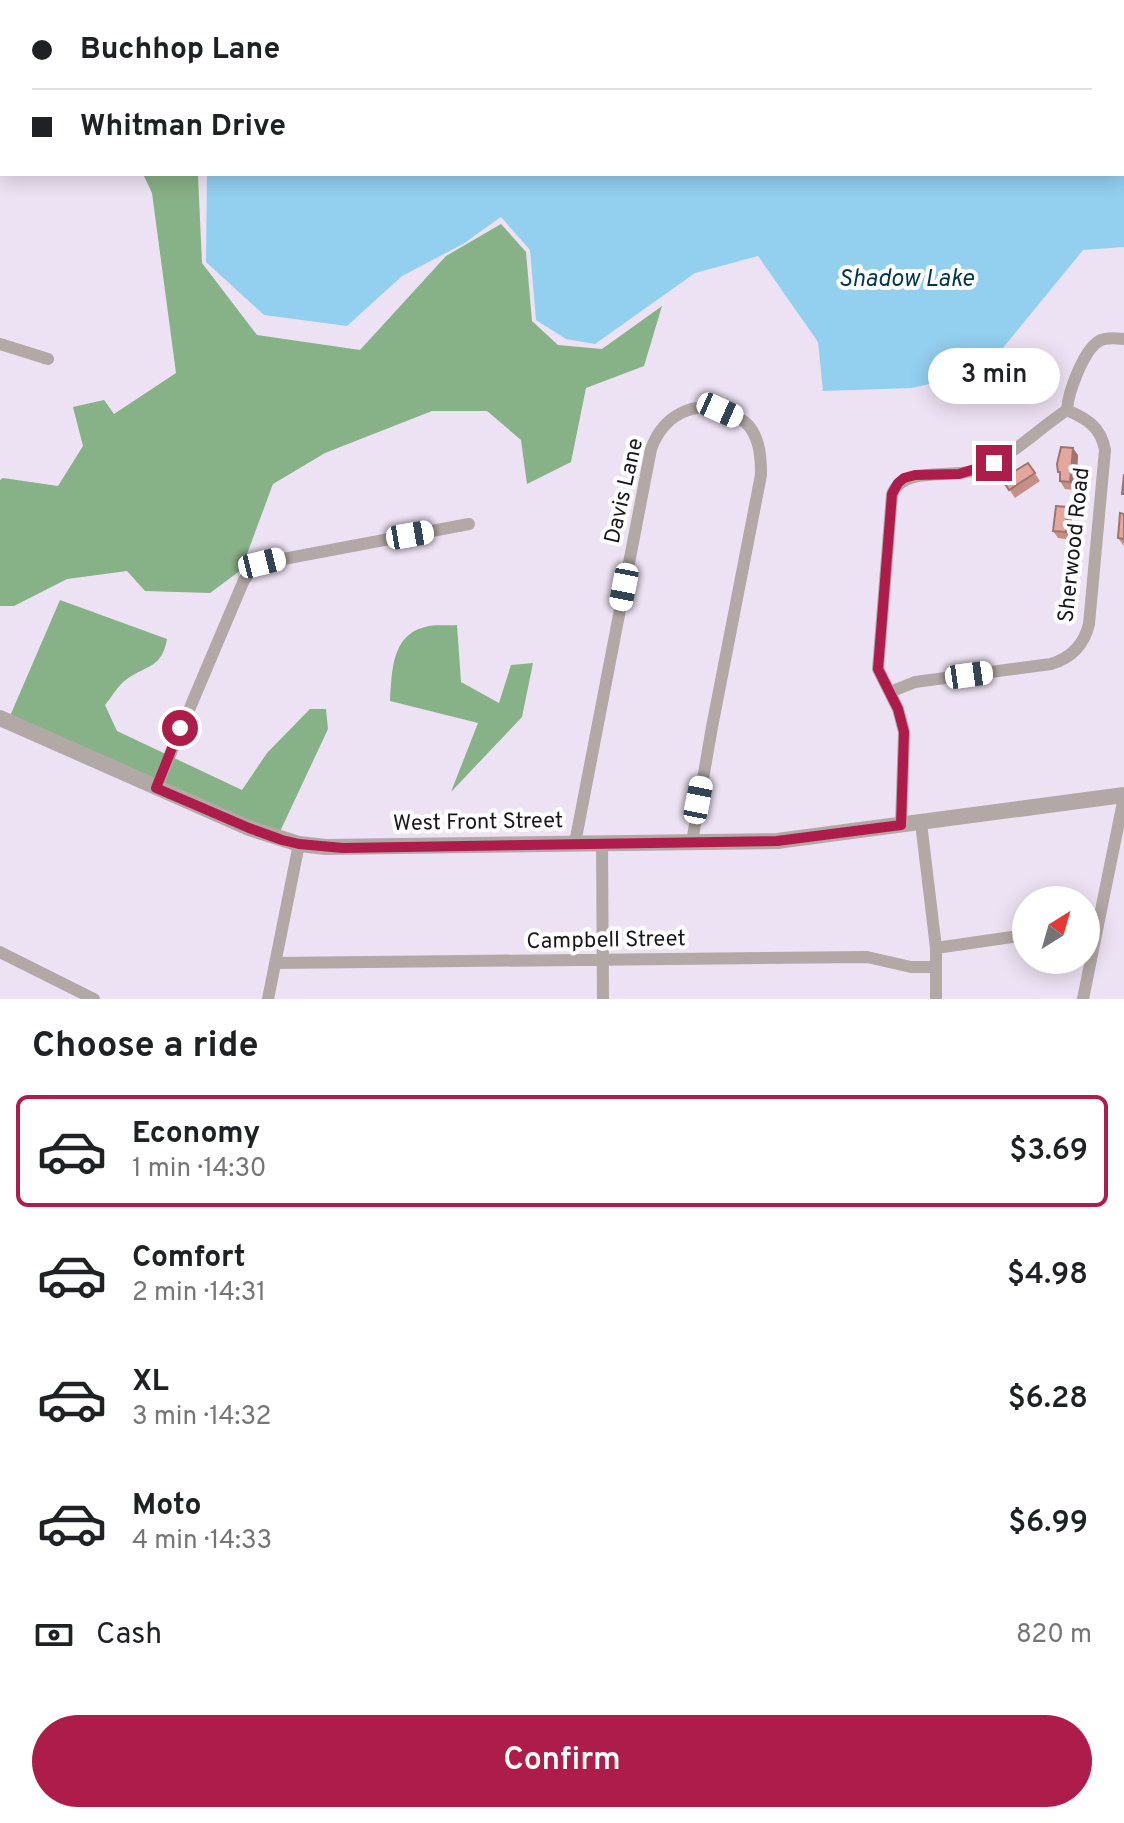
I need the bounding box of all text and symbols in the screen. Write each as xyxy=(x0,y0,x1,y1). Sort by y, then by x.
text: Buchhop Lane xyxy=(80,32,280,69)
text: Whitman Drive xyxy=(80,109,286,146)
water label: Shadow Lake xyxy=(838,265,974,295)
callout: 3 min xyxy=(928,347,1060,403)
text: 3 min xyxy=(961,359,1027,392)
car xyxy=(693,389,747,431)
street label: Davis Lane xyxy=(600,436,650,546)
route end xyxy=(976,445,1012,481)
street label: Sherwood Road xyxy=(1053,466,1097,624)
car xyxy=(384,519,436,551)
car xyxy=(236,546,288,580)
car xyxy=(608,561,640,613)
car xyxy=(944,660,994,690)
route start xyxy=(162,710,198,746)
car xyxy=(682,774,714,826)
street label: West Front Street xyxy=(393,808,563,838)
north arrow xyxy=(1012,886,1100,974)
map controls xyxy=(1012,886,1100,974)
street label: Campbell Street xyxy=(526,926,686,956)
text: Choose a ride xyxy=(32,1024,258,1070)
icon: car xyxy=(36,1115,108,1187)
text: Economy xyxy=(132,1116,260,1153)
text: $3.69 xyxy=(1009,1133,1088,1170)
text: 1 min · 14:30 xyxy=(132,1153,267,1186)
icon: car xyxy=(36,1239,108,1311)
text: Comfort xyxy=(132,1240,245,1277)
text: $4.98 xyxy=(1007,1257,1088,1294)
text: 2 min · 14:31 xyxy=(132,1277,266,1310)
icon: car xyxy=(36,1363,108,1435)
text: XL xyxy=(132,1364,169,1401)
text: $6.28 xyxy=(1008,1381,1088,1418)
text: 3 min · 14:32 xyxy=(132,1401,271,1434)
icon: car xyxy=(36,1487,108,1559)
text: Moto xyxy=(132,1488,202,1525)
text: $6.99 xyxy=(1008,1505,1088,1542)
text: 4 min · 14:33 xyxy=(132,1525,272,1558)
icon: cash xyxy=(32,1613,76,1657)
text: Cash xyxy=(96,1617,162,1654)
text: 820 m xyxy=(1016,1619,1092,1652)
button: Confirm xyxy=(32,1715,1092,1807)

